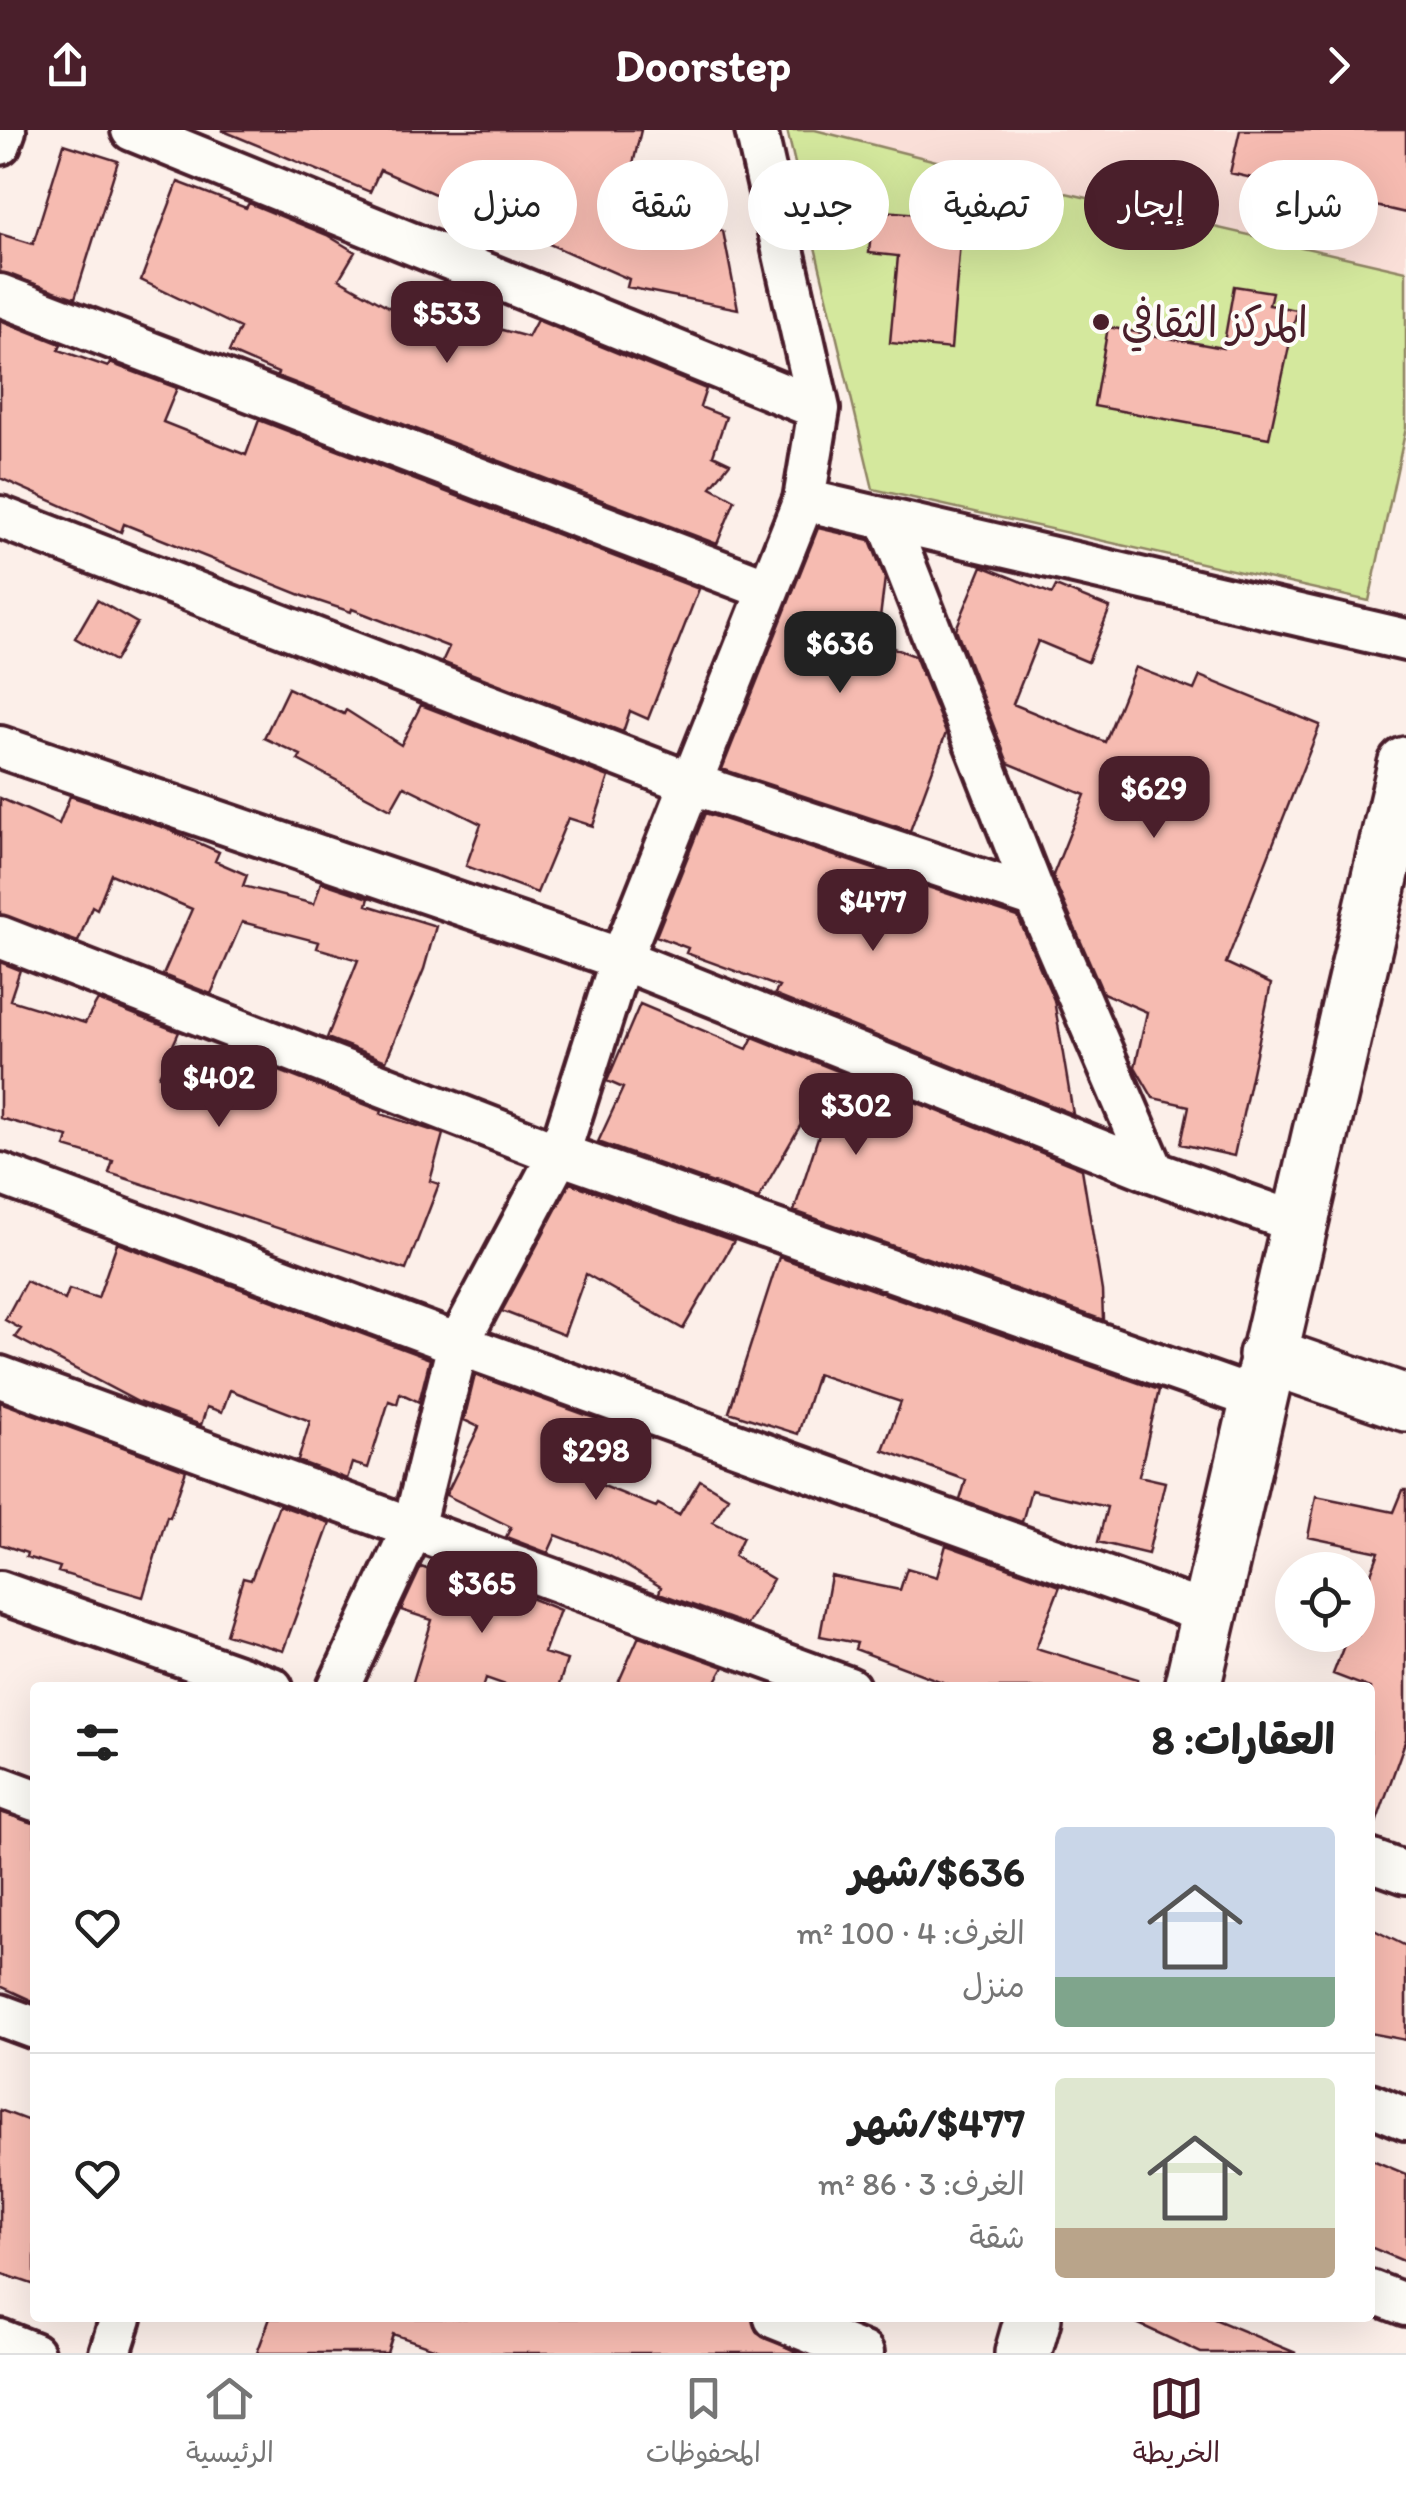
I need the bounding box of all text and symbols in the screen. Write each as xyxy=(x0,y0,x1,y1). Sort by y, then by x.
icon: share xyxy=(40,38,95,93)
text: Doorstep xyxy=(615,38,791,92)
icon: forward xyxy=(1311,38,1366,93)
chip: منزل xyxy=(438,160,577,250)
chip: شقة xyxy=(597,160,728,250)
chip: جديد xyxy=(748,160,889,250)
chip: تصفية xyxy=(909,160,1064,250)
chip: إيجار xyxy=(1084,160,1219,250)
chip: شراء xyxy=(1239,160,1378,250)
pin: $533 xyxy=(388,281,506,366)
text: $533 xyxy=(413,294,481,332)
place label: المركز الثقافي xyxy=(1121,296,1308,352)
marker: المركز الثقافي xyxy=(1090,311,1112,333)
pin: $636 xyxy=(781,611,899,696)
text: $636 xyxy=(806,624,874,662)
pin: $629 xyxy=(1095,756,1213,841)
text: $629 xyxy=(1121,769,1187,807)
pin: $477 xyxy=(814,869,932,954)
text: $477 xyxy=(839,882,907,920)
pin: $402 xyxy=(160,1045,278,1130)
text: $402 xyxy=(183,1058,255,1096)
pin: $302 xyxy=(797,1073,915,1158)
text: $302 xyxy=(821,1086,891,1124)
pin: $298 xyxy=(537,1418,655,1503)
text: $298 xyxy=(562,1431,630,1469)
pin: $365 xyxy=(423,1551,541,1636)
map controls xyxy=(1275,1552,1375,1652)
button: locate xyxy=(1275,1552,1375,1652)
text: $365 xyxy=(448,1564,516,1602)
text: العقارات: 8 xyxy=(1152,1714,1335,1765)
icon: filters xyxy=(70,1715,125,1770)
text: $636/شهر xyxy=(849,1846,1025,1897)
icon: home xyxy=(1135,1867,1255,1987)
icon: heart xyxy=(70,1900,125,1955)
text: الغرف: 4 · 100 m² xyxy=(796,1914,1025,1952)
text: منزل xyxy=(962,1967,1025,2005)
text: $477/شهر xyxy=(849,2097,1025,2148)
icon: home xyxy=(1135,2118,1255,2238)
icon: heart xyxy=(70,2151,125,2206)
text: الغرف: 3 · 86 m² xyxy=(818,2165,1025,2203)
text: شقة xyxy=(969,2218,1025,2256)
tab: الرئيسية xyxy=(186,2371,274,2477)
tab: المحفوظات xyxy=(646,2371,761,2477)
tab: الخريطة xyxy=(1133,2371,1220,2477)

